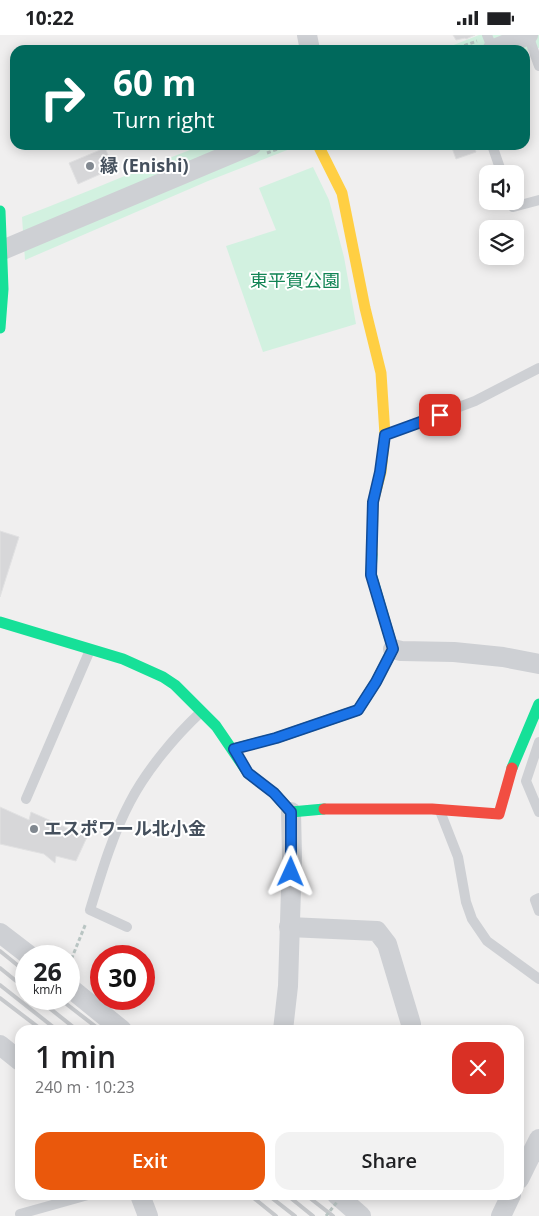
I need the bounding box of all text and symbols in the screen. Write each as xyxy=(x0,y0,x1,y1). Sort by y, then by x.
text: 10:22 xyxy=(25,5,74,31)
text: 60 m xyxy=(113,59,196,106)
icon: right xyxy=(30,65,95,130)
text: Turn right xyxy=(113,104,215,134)
place label: 縁 (Enishi) xyxy=(100,153,189,177)
marker: 縁 (Enishi) xyxy=(84,160,96,172)
map controls xyxy=(479,165,524,265)
button: sound xyxy=(479,165,524,210)
button: layers xyxy=(479,220,524,265)
park label: 東平賀公園 xyxy=(250,268,340,292)
pin xyxy=(419,394,461,436)
icon: arrive xyxy=(426,401,454,429)
place label: エスポワール北小金 xyxy=(44,816,206,840)
marker: エスポワール北小金 xyxy=(28,823,40,835)
position arrow xyxy=(264,845,316,897)
speed limit sign: 30 xyxy=(90,945,155,1010)
text: 26 xyxy=(33,954,62,988)
text: km/h xyxy=(33,981,62,998)
text: 1 min xyxy=(35,1036,116,1077)
button: close xyxy=(452,1042,504,1094)
text: 240 m · 10:23 xyxy=(35,1076,135,1098)
button: Exit xyxy=(35,1132,265,1190)
button: Share xyxy=(275,1132,504,1190)

